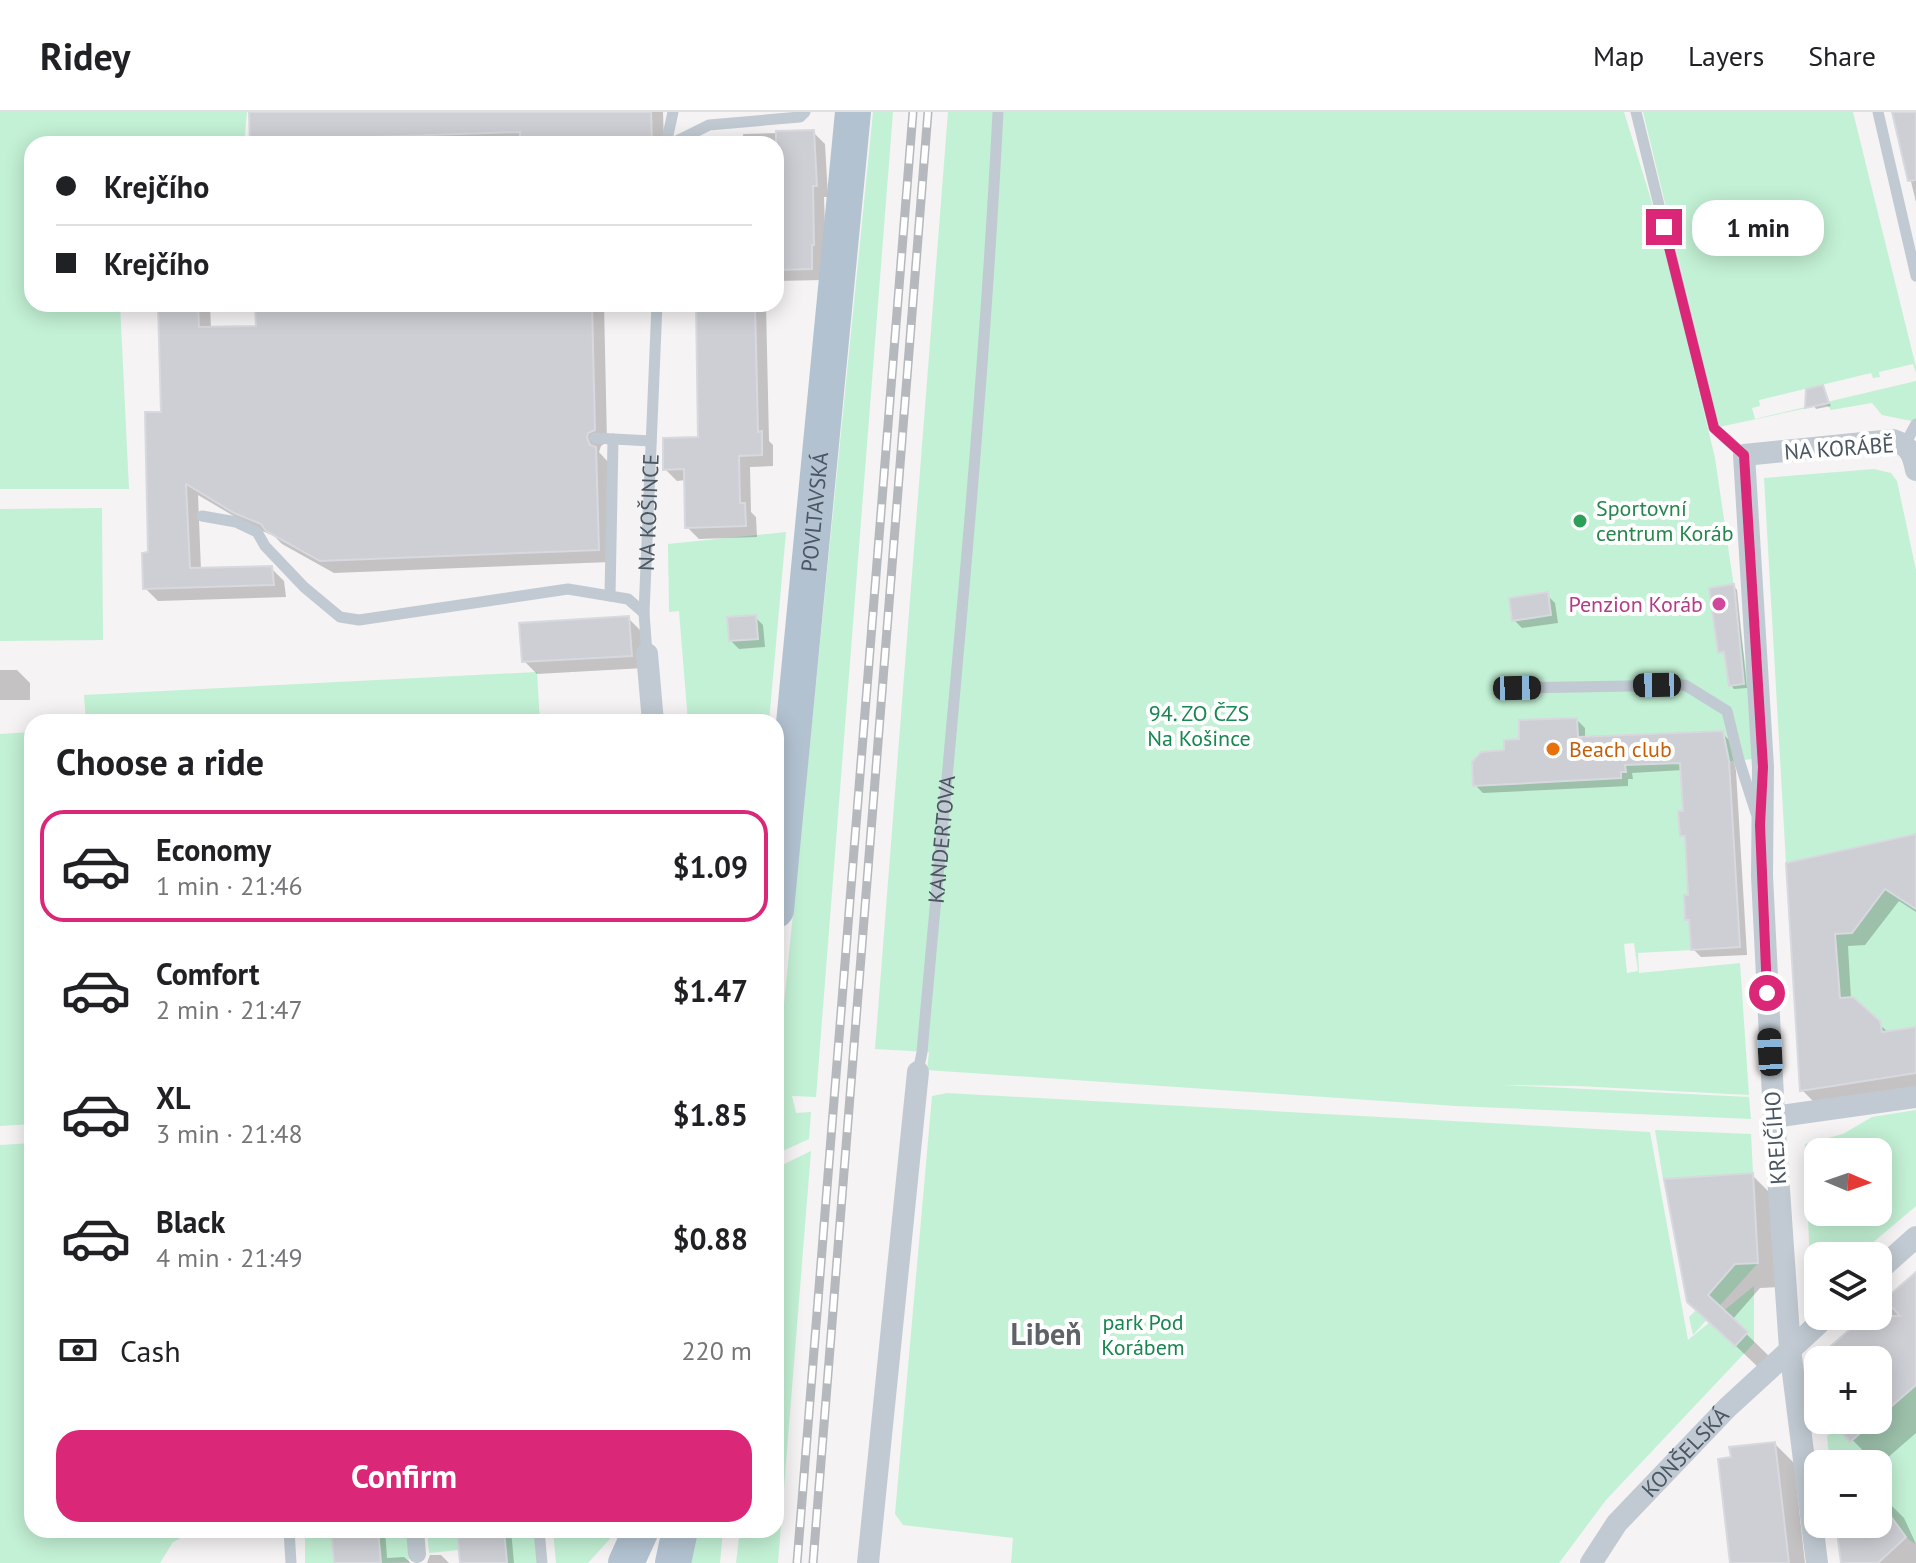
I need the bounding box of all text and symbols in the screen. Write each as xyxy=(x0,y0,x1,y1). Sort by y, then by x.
text: Ridey xyxy=(40,31,131,80)
text: Map xyxy=(1593,37,1644,74)
text: Layers xyxy=(1688,37,1764,74)
text: Share xyxy=(1808,37,1876,74)
text: Krejčího xyxy=(104,167,209,206)
callout: 1 min xyxy=(1692,199,1824,255)
route end xyxy=(1646,209,1682,245)
text: 1 min xyxy=(1726,211,1790,244)
text: Krejčího xyxy=(104,244,209,283)
street label: NA KORÁBĚ xyxy=(1783,430,1895,466)
street label: POVLTAVSKÁ xyxy=(795,451,834,573)
street label: NA KOŠINCE xyxy=(632,453,665,571)
place label: Sportovní centrum Koráb xyxy=(1596,494,1734,547)
marker: Sportovní centrum Koráb xyxy=(1571,512,1589,530)
place label: Penzion Koráb xyxy=(1568,590,1703,618)
marker: Penzion Koráb xyxy=(1710,595,1728,613)
car xyxy=(1633,673,1681,697)
car xyxy=(1493,676,1541,700)
park label: 94. ZO ČZS Na Košince xyxy=(1147,699,1251,752)
place label: Beach club xyxy=(1569,735,1672,763)
text: Choose a ride xyxy=(56,738,264,785)
marker: Beach club xyxy=(1544,740,1562,758)
street label: KANDERTOVA xyxy=(922,774,961,905)
icon: car xyxy=(60,830,132,902)
text: Economy xyxy=(156,830,271,869)
text: $1.09 xyxy=(673,847,748,886)
text: 1 min · 21:46 xyxy=(156,869,303,902)
icon: car xyxy=(60,954,132,1026)
text: Comfort xyxy=(156,954,259,993)
text: $1.47 xyxy=(673,971,748,1010)
route start xyxy=(1749,975,1785,1011)
text: 2 min · 21:47 xyxy=(156,993,303,1026)
car xyxy=(1757,1027,1783,1077)
icon: car xyxy=(60,1078,132,1150)
text: XL xyxy=(156,1078,190,1117)
street label: KREJČÍHO xyxy=(1758,1090,1792,1186)
text: $1.85 xyxy=(673,1095,748,1134)
text: 3 min · 21:48 xyxy=(156,1117,303,1150)
north arrow xyxy=(1804,1138,1892,1226)
map controls xyxy=(1804,1138,1892,1538)
icon: car xyxy=(60,1202,132,1274)
text: Black xyxy=(156,1202,225,1241)
text: $0.88 xyxy=(673,1219,748,1258)
text: 4 min · 21:49 xyxy=(156,1241,303,1274)
button: layers xyxy=(1804,1242,1892,1330)
park label: park Pod Korábem xyxy=(1101,1308,1185,1361)
district label: Libeň xyxy=(1010,1314,1082,1353)
icon: cash xyxy=(56,1328,100,1372)
text: Cash xyxy=(120,1331,181,1370)
text: 220 m xyxy=(681,1334,752,1367)
button: + xyxy=(1804,1346,1892,1434)
street label: KONŠELSKÁ xyxy=(1635,1401,1735,1503)
button: Confirm xyxy=(56,1430,752,1522)
button: − xyxy=(1804,1450,1892,1538)

